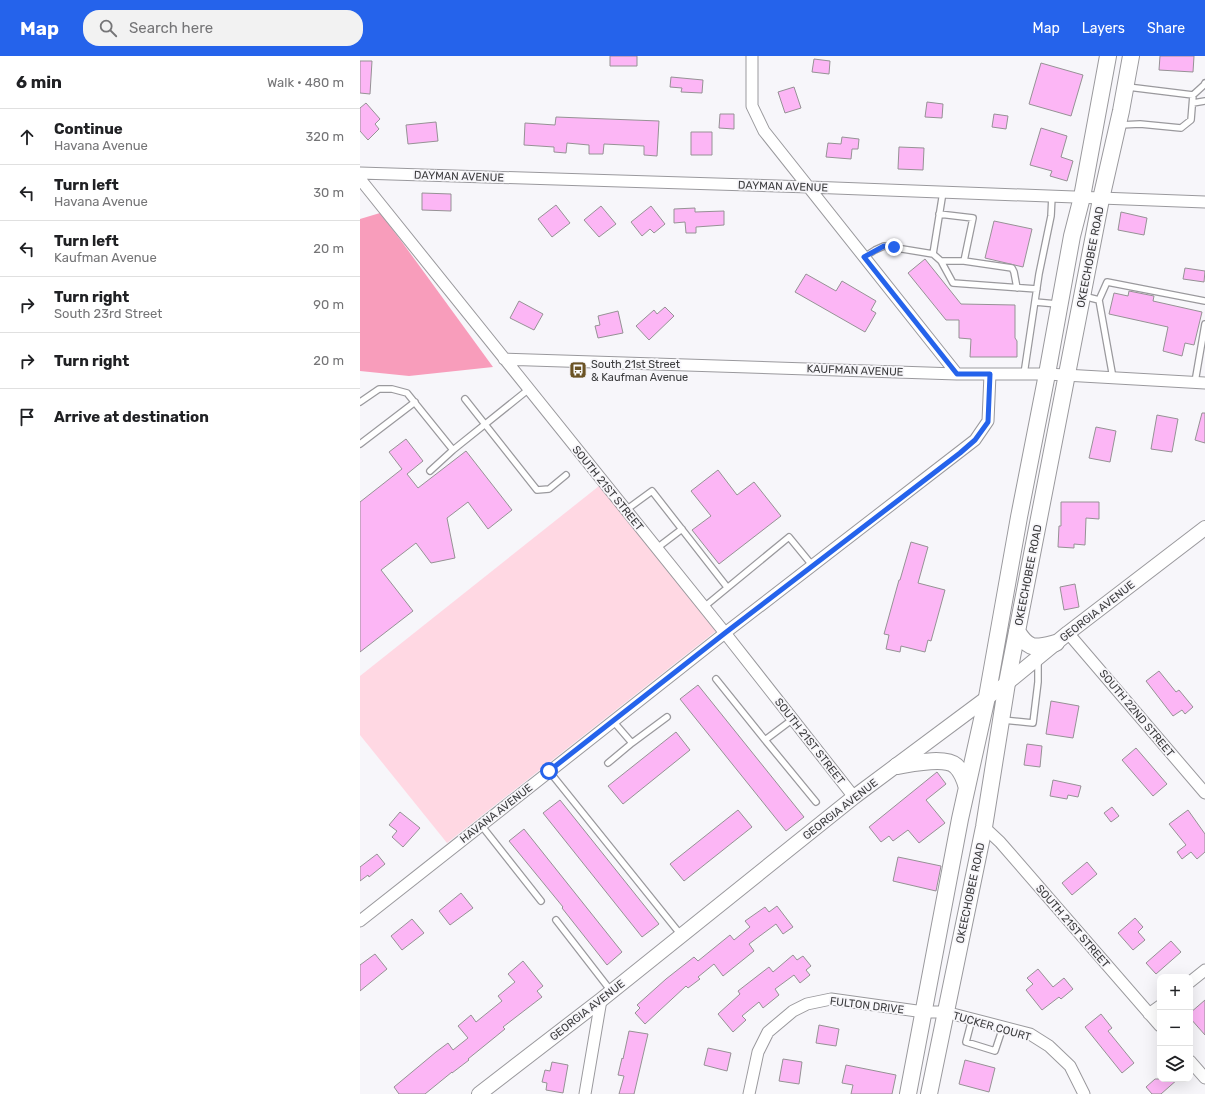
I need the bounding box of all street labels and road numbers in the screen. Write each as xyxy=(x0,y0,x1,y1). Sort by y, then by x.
street label: DAYMAN AVENUE xyxy=(414,168,505,185)
street label: DAYMAN AVENUE xyxy=(738,178,829,195)
street label: OKEECHOBEE ROAD xyxy=(1074,205,1107,309)
street label: KAUFMAN AVENUE xyxy=(806,362,904,379)
street label: SOUTH 21ST STREET xyxy=(569,443,646,534)
street label: OKEECHOBEE ROAD xyxy=(1012,523,1045,627)
street label: GEORGIA AVENUE xyxy=(1057,578,1138,645)
street label: SOUTH 22ND STREET xyxy=(1096,667,1177,760)
street label: SOUTH 21ST STREET xyxy=(772,696,848,787)
street label: GEORGIA AVENUE xyxy=(800,776,881,843)
street label: HAVANA AVENUE xyxy=(457,781,535,846)
street label: OKEECHOBEE ROAD xyxy=(953,841,988,945)
street label: SOUTH 21ST STREET xyxy=(1033,882,1113,971)
street label: GEORGIA AVENUE xyxy=(547,977,628,1044)
street label: FULTON DRIVE xyxy=(829,994,905,1017)
street label: TUCKER COURT xyxy=(951,1009,1033,1044)

